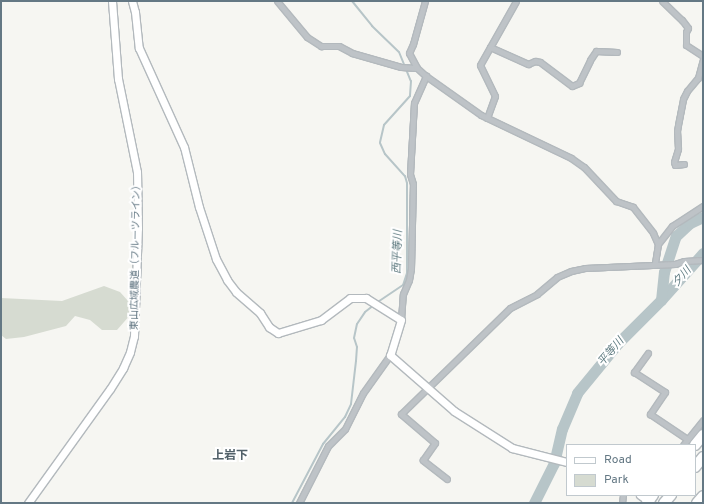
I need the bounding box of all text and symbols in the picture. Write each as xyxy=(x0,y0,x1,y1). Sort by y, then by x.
street label: 東山広域農道（フルーツライン） xyxy=(129,180,143,330)
water label: 西平等川 xyxy=(391,230,405,274)
water label: 夕川 xyxy=(670,264,694,290)
water label: 平等川 xyxy=(595,335,627,369)
legend xyxy=(566,444,696,496)
district label: 上岩下 xyxy=(212,450,248,464)
text: Road xyxy=(604,452,632,468)
text: Park xyxy=(604,472,629,488)

